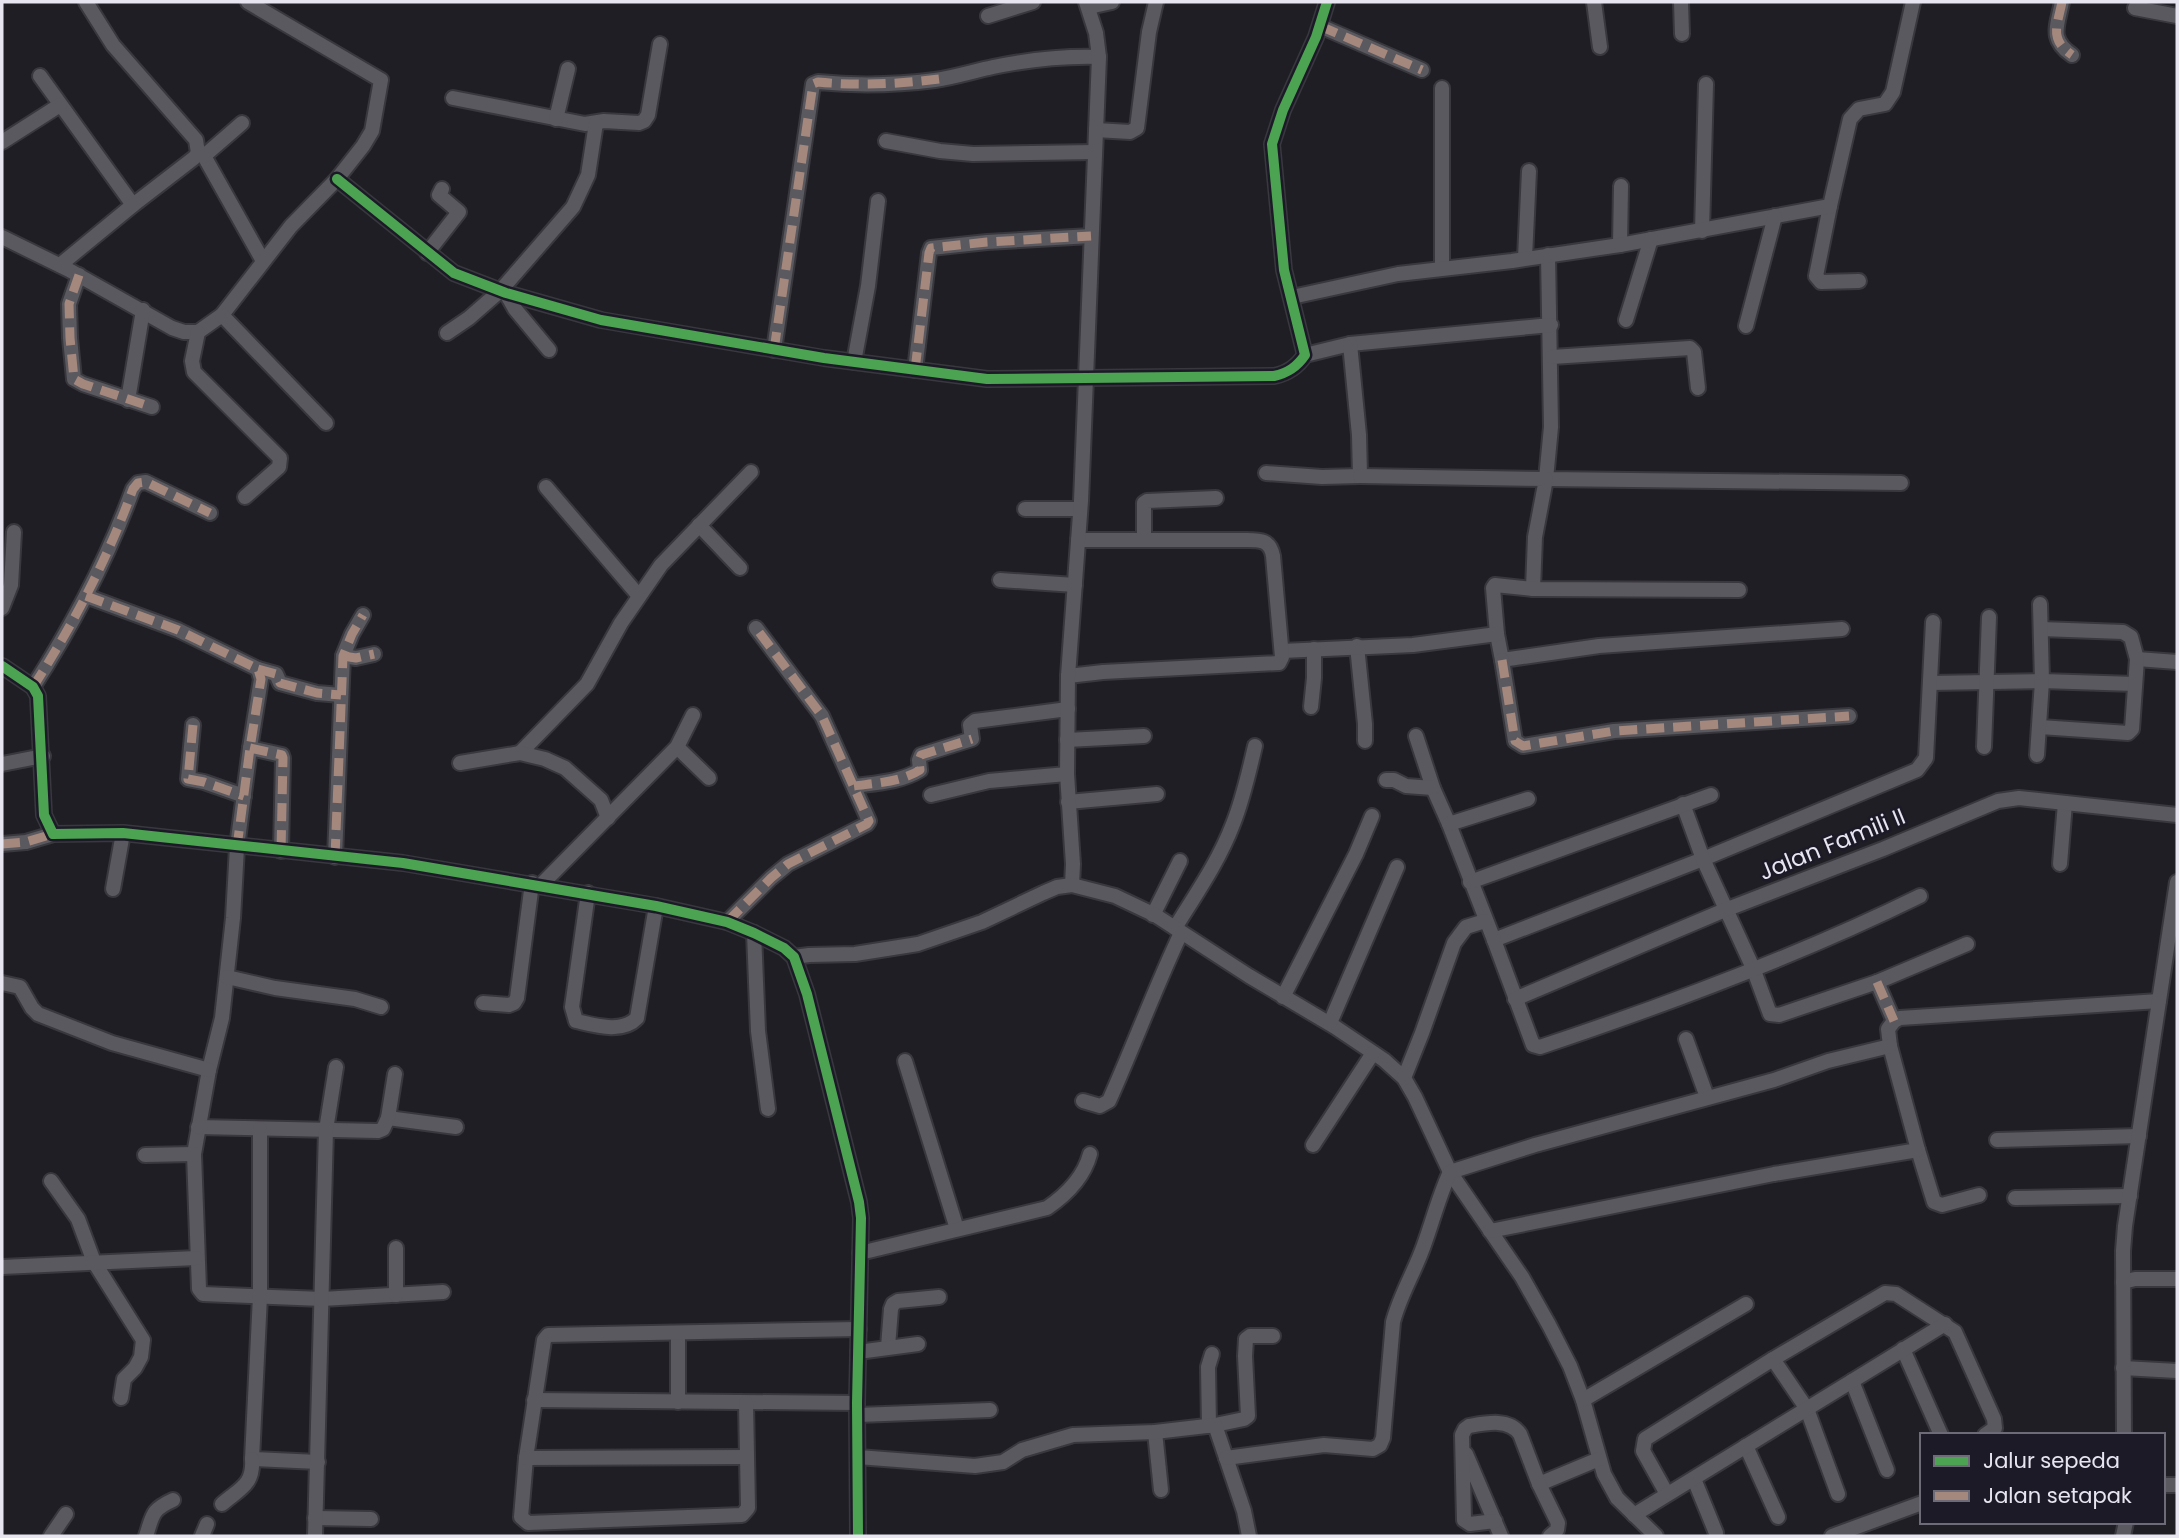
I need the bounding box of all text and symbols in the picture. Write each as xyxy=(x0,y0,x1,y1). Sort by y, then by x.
street label: Jalan Famili II xyxy=(1754,800,1910,888)
legend xyxy=(1920,1433,2165,1524)
text: Jalur sepeda xyxy=(1983,1446,2120,1475)
text: Jalan setapak xyxy=(1983,1481,2132,1510)

